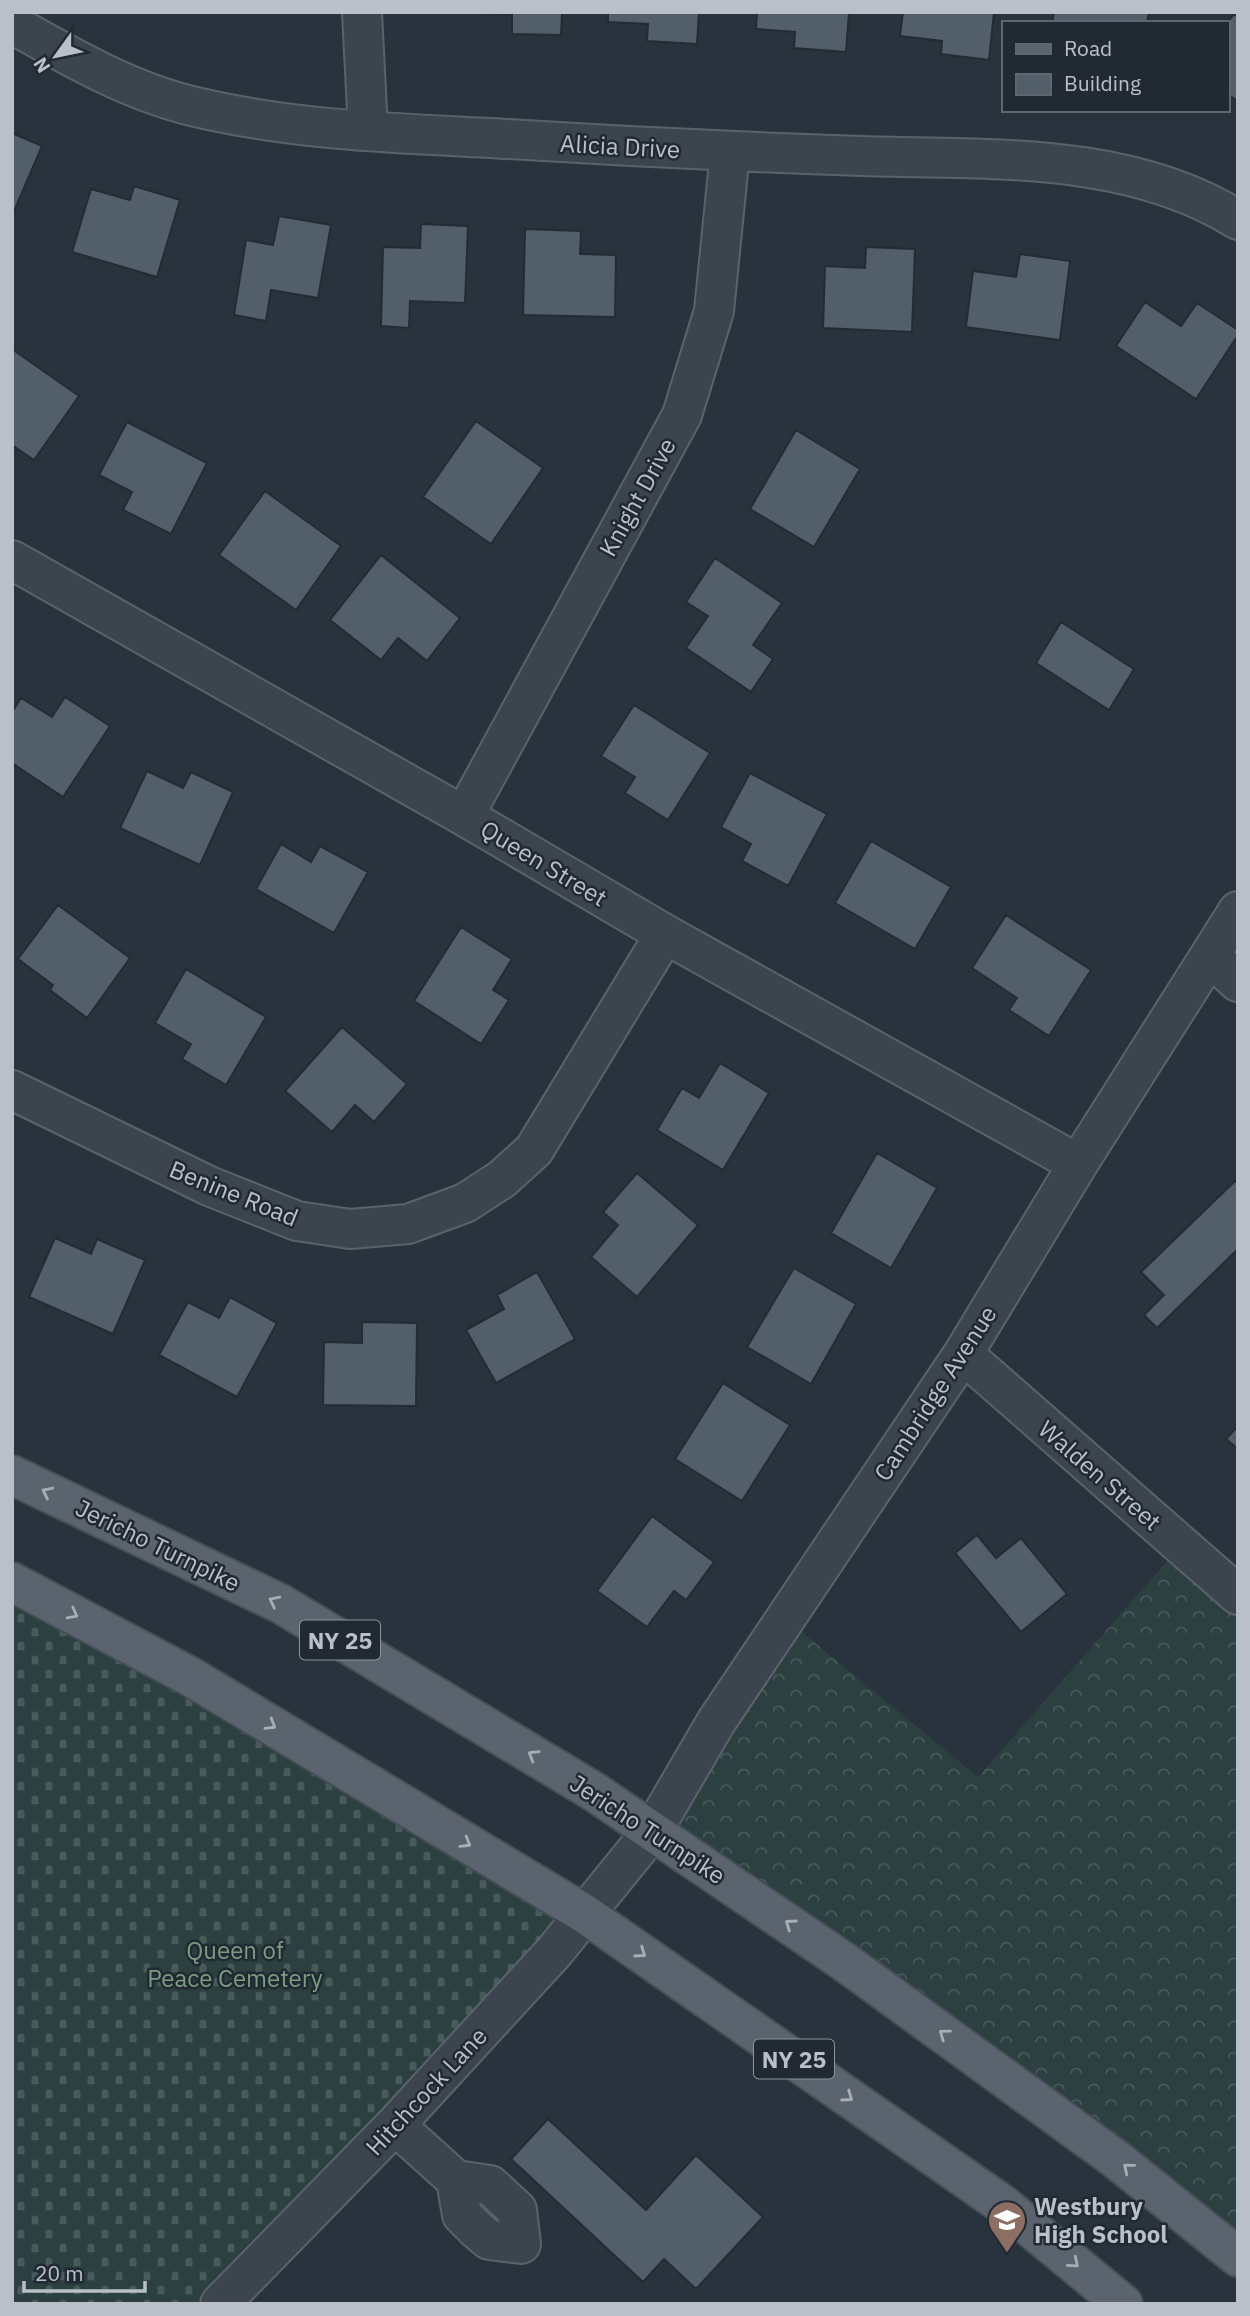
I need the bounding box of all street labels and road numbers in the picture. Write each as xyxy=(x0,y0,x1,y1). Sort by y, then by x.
street label: Alicia Drive xyxy=(559,127,681,165)
street label: Knight Drive xyxy=(591,432,683,562)
street label: Queen Street xyxy=(475,813,613,913)
street label: Benine Road xyxy=(165,1153,303,1233)
street label: Cambridge Avenue xyxy=(866,1299,1004,1487)
street label: Walden Street xyxy=(1032,1413,1168,1537)
street label: Jericho Turnpike xyxy=(71,1491,245,1599)
road number: NY 25 xyxy=(300,1620,380,1660)
street label: Jericho Turnpike xyxy=(564,1767,732,1891)
street label: Hitchcock Lane xyxy=(358,2020,494,2162)
road number: NY 25 xyxy=(754,2040,834,2078)

